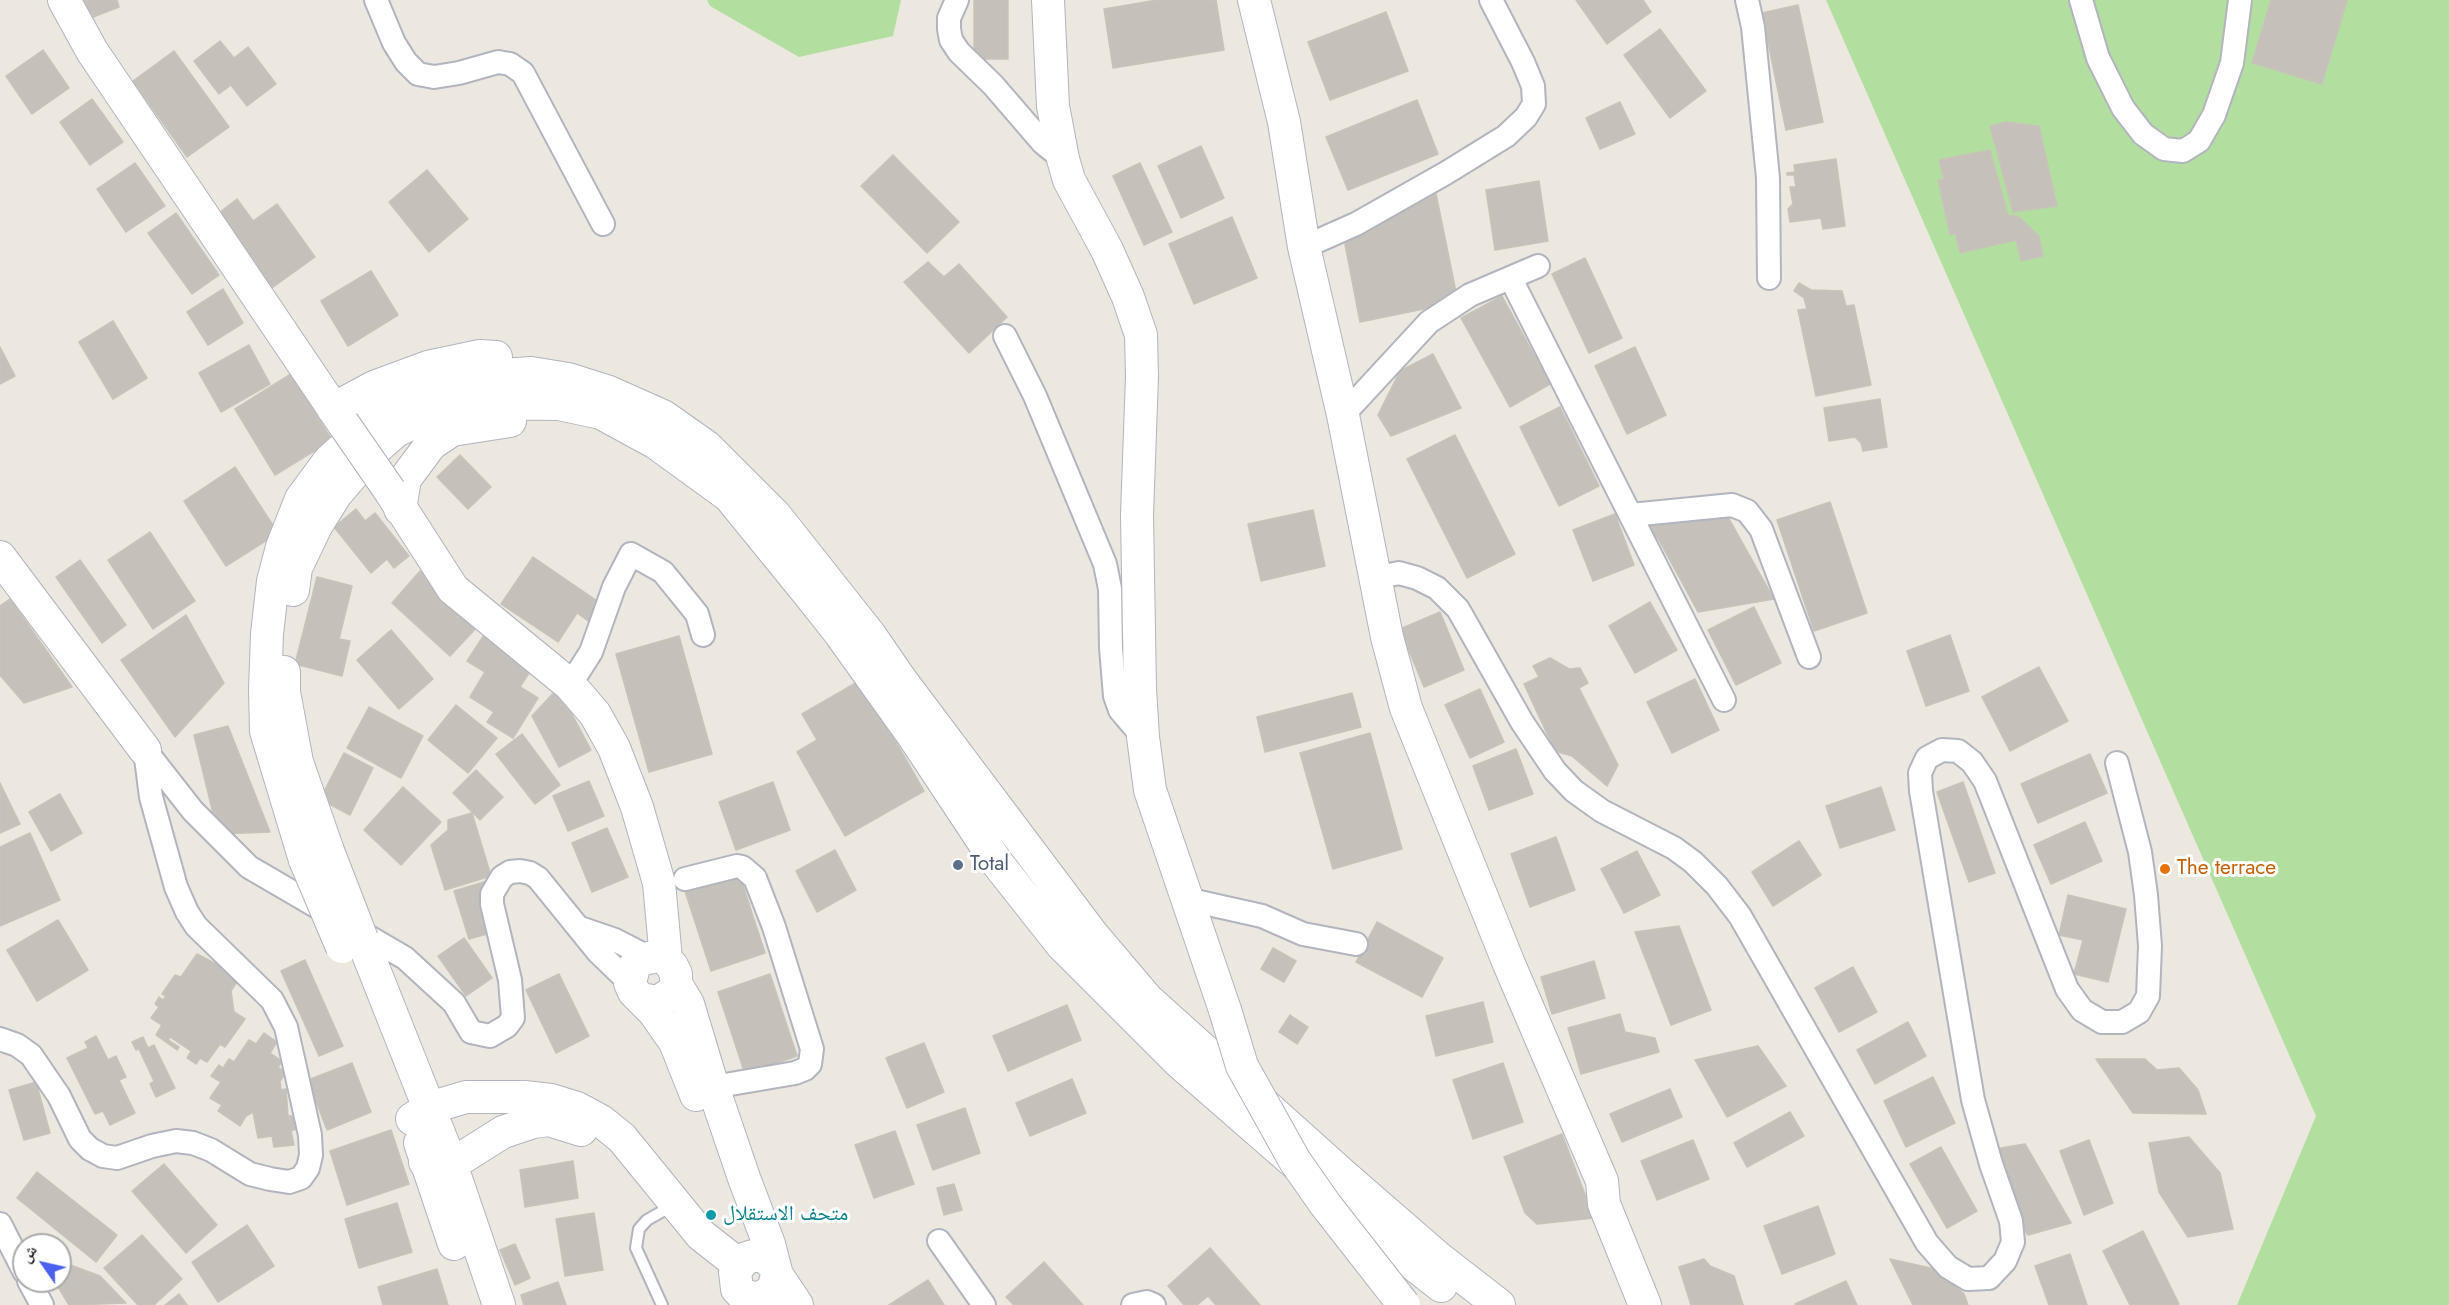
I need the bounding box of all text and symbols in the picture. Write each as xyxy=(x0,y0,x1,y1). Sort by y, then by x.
place label: Total xyxy=(970,852,1009,878)
place label: The terrace xyxy=(2177,856,2276,882)
marker: Total xyxy=(951,858,965,872)
marker: The terrace xyxy=(2158,862,2172,876)
place label: متحف الاستقلال xyxy=(723,1202,848,1228)
marker: متحف الاستقلال xyxy=(704,1208,718,1222)
north arrow xyxy=(12,1233,72,1293)
text: ش xyxy=(14,1240,43,1267)

